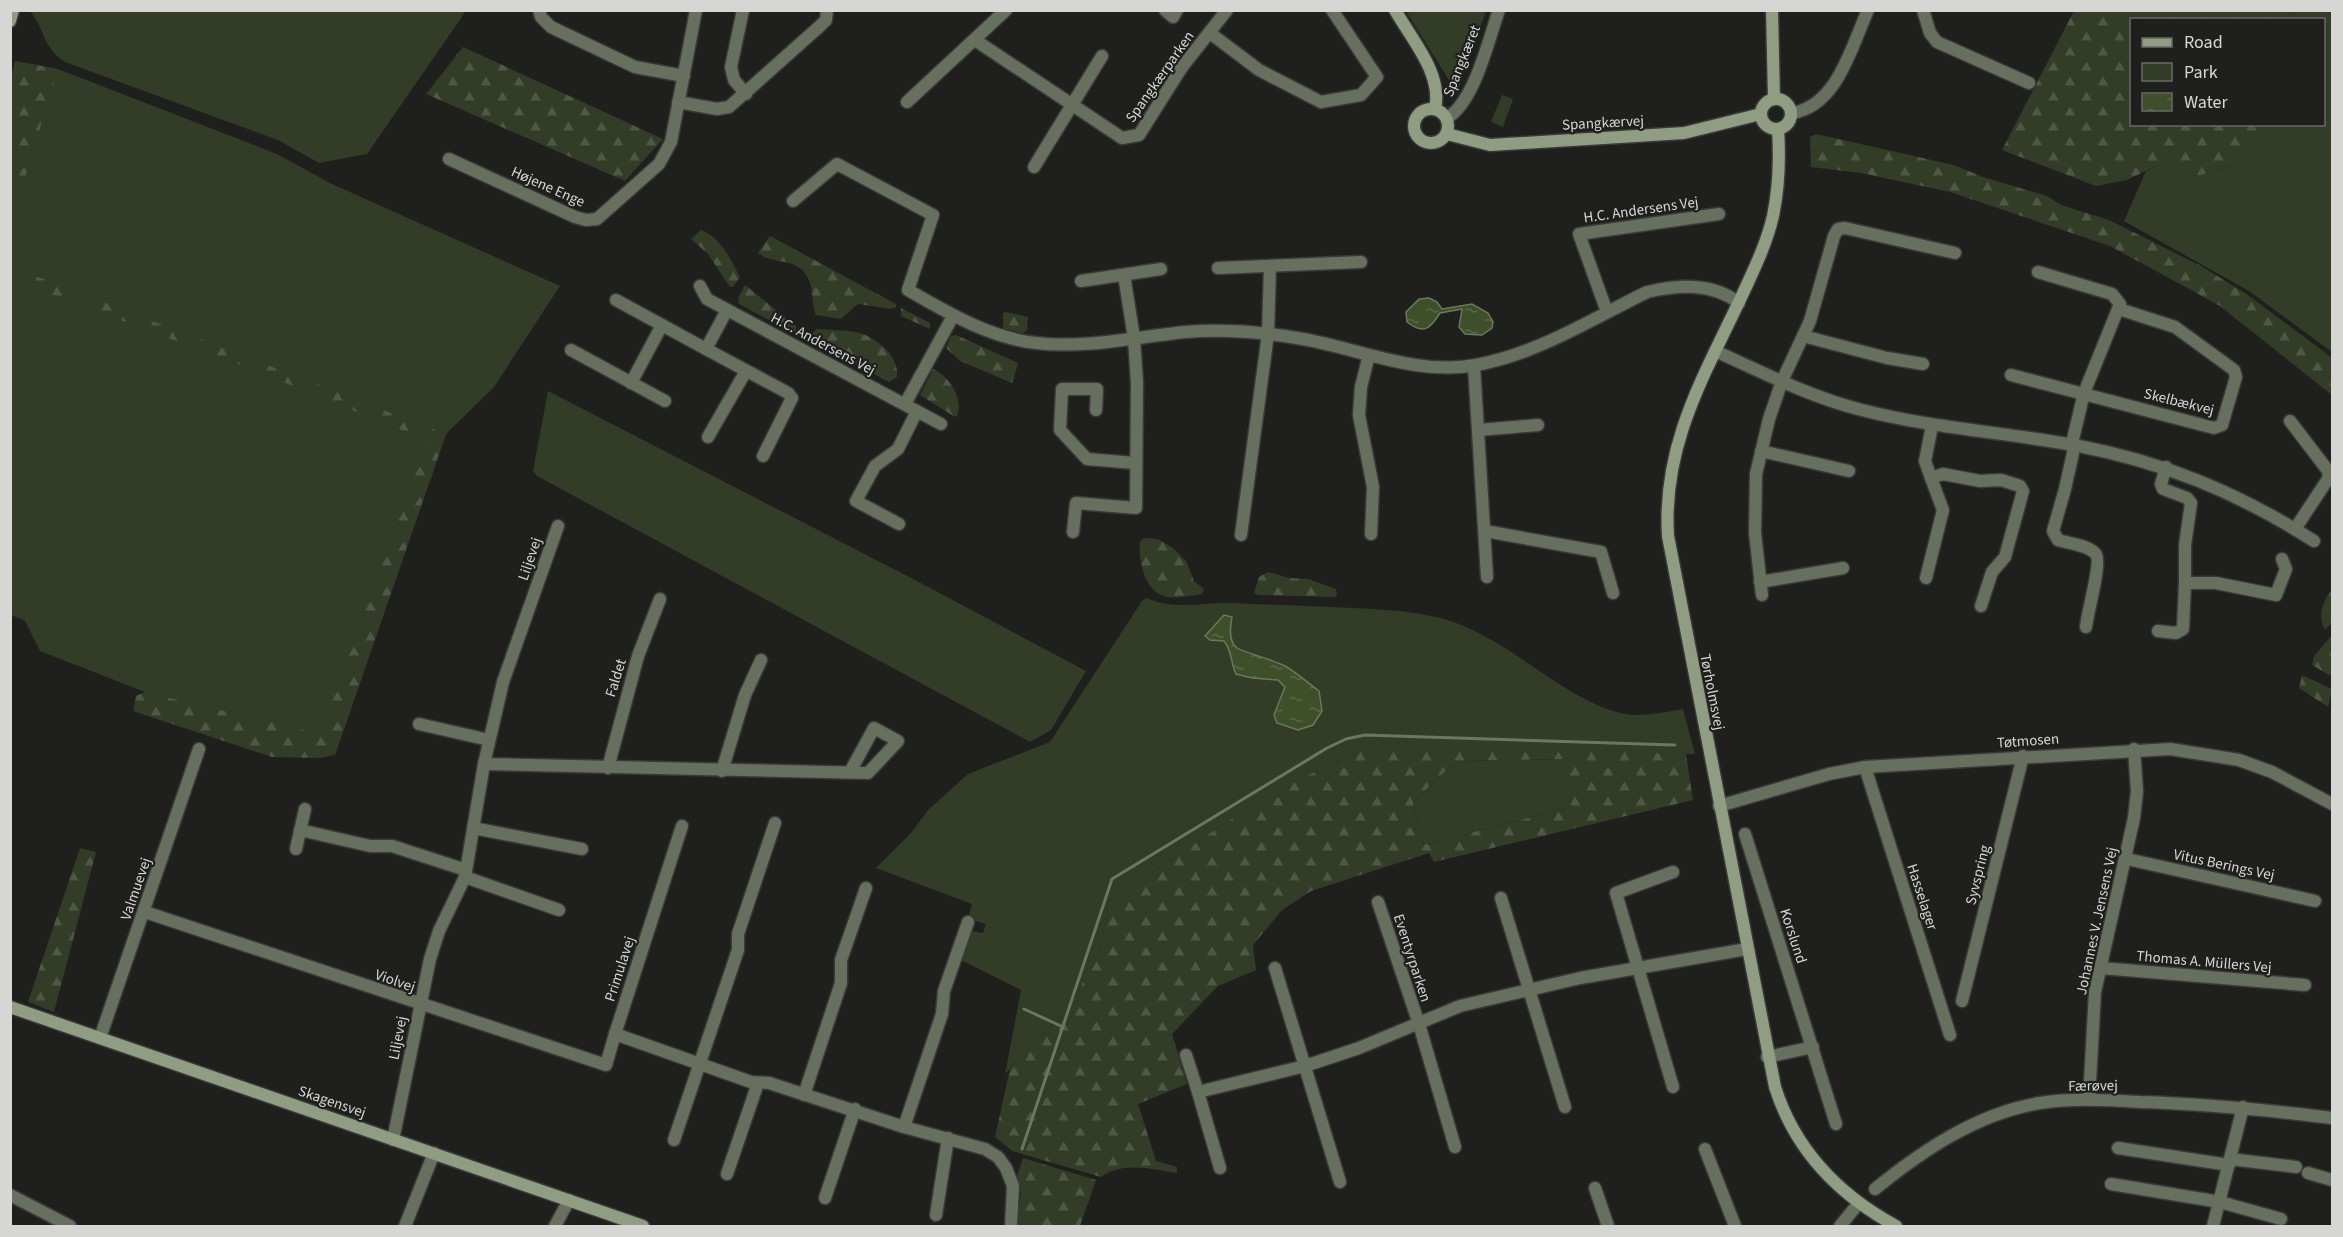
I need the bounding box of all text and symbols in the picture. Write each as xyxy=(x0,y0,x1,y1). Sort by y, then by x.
legend xyxy=(2130,18,2325,126)
street label: Spangkæret xyxy=(1438,22,1486,100)
street label: Spangkærparken xyxy=(1121,27,1199,127)
text: Road xyxy=(2184,30,2223,55)
text: Park xyxy=(2184,60,2218,85)
text: Water xyxy=(2184,90,2228,115)
street label: Spangkærvej xyxy=(1561,110,1645,136)
street label: Højene Enge xyxy=(508,161,588,213)
street label: H.C. Andersens Vej xyxy=(1582,192,1700,228)
street label: H.C. Andersens Vej xyxy=(767,308,879,380)
street label: Skelbækvej xyxy=(2142,383,2216,421)
street label: Liljevej xyxy=(513,535,547,583)
street label: Tørholmsvej xyxy=(1694,652,1730,732)
street label: Faldet xyxy=(600,656,632,700)
street label: Tøtmosen xyxy=(1996,728,2060,754)
street label: Syvspring xyxy=(1960,842,1996,907)
street label: Vitus Berings Vej xyxy=(2172,844,2276,886)
street label: Johannes V. Jensens Vej xyxy=(2071,845,2123,997)
street label: Valmuevej xyxy=(115,855,157,923)
street label: Hasselager xyxy=(1901,861,1943,934)
street label: Korslund xyxy=(1774,906,1812,966)
street label: Eventyrparken xyxy=(1388,911,1436,1005)
street label: Primulavej xyxy=(600,934,640,1004)
street label: Thomas A. Müllers Vej xyxy=(2135,946,2273,978)
street label: Violvej xyxy=(372,964,418,998)
street label: Liljevej xyxy=(383,1014,413,1062)
street label: Færøvej xyxy=(2068,1075,2118,1097)
street label: Skagensvej xyxy=(295,1081,369,1123)

